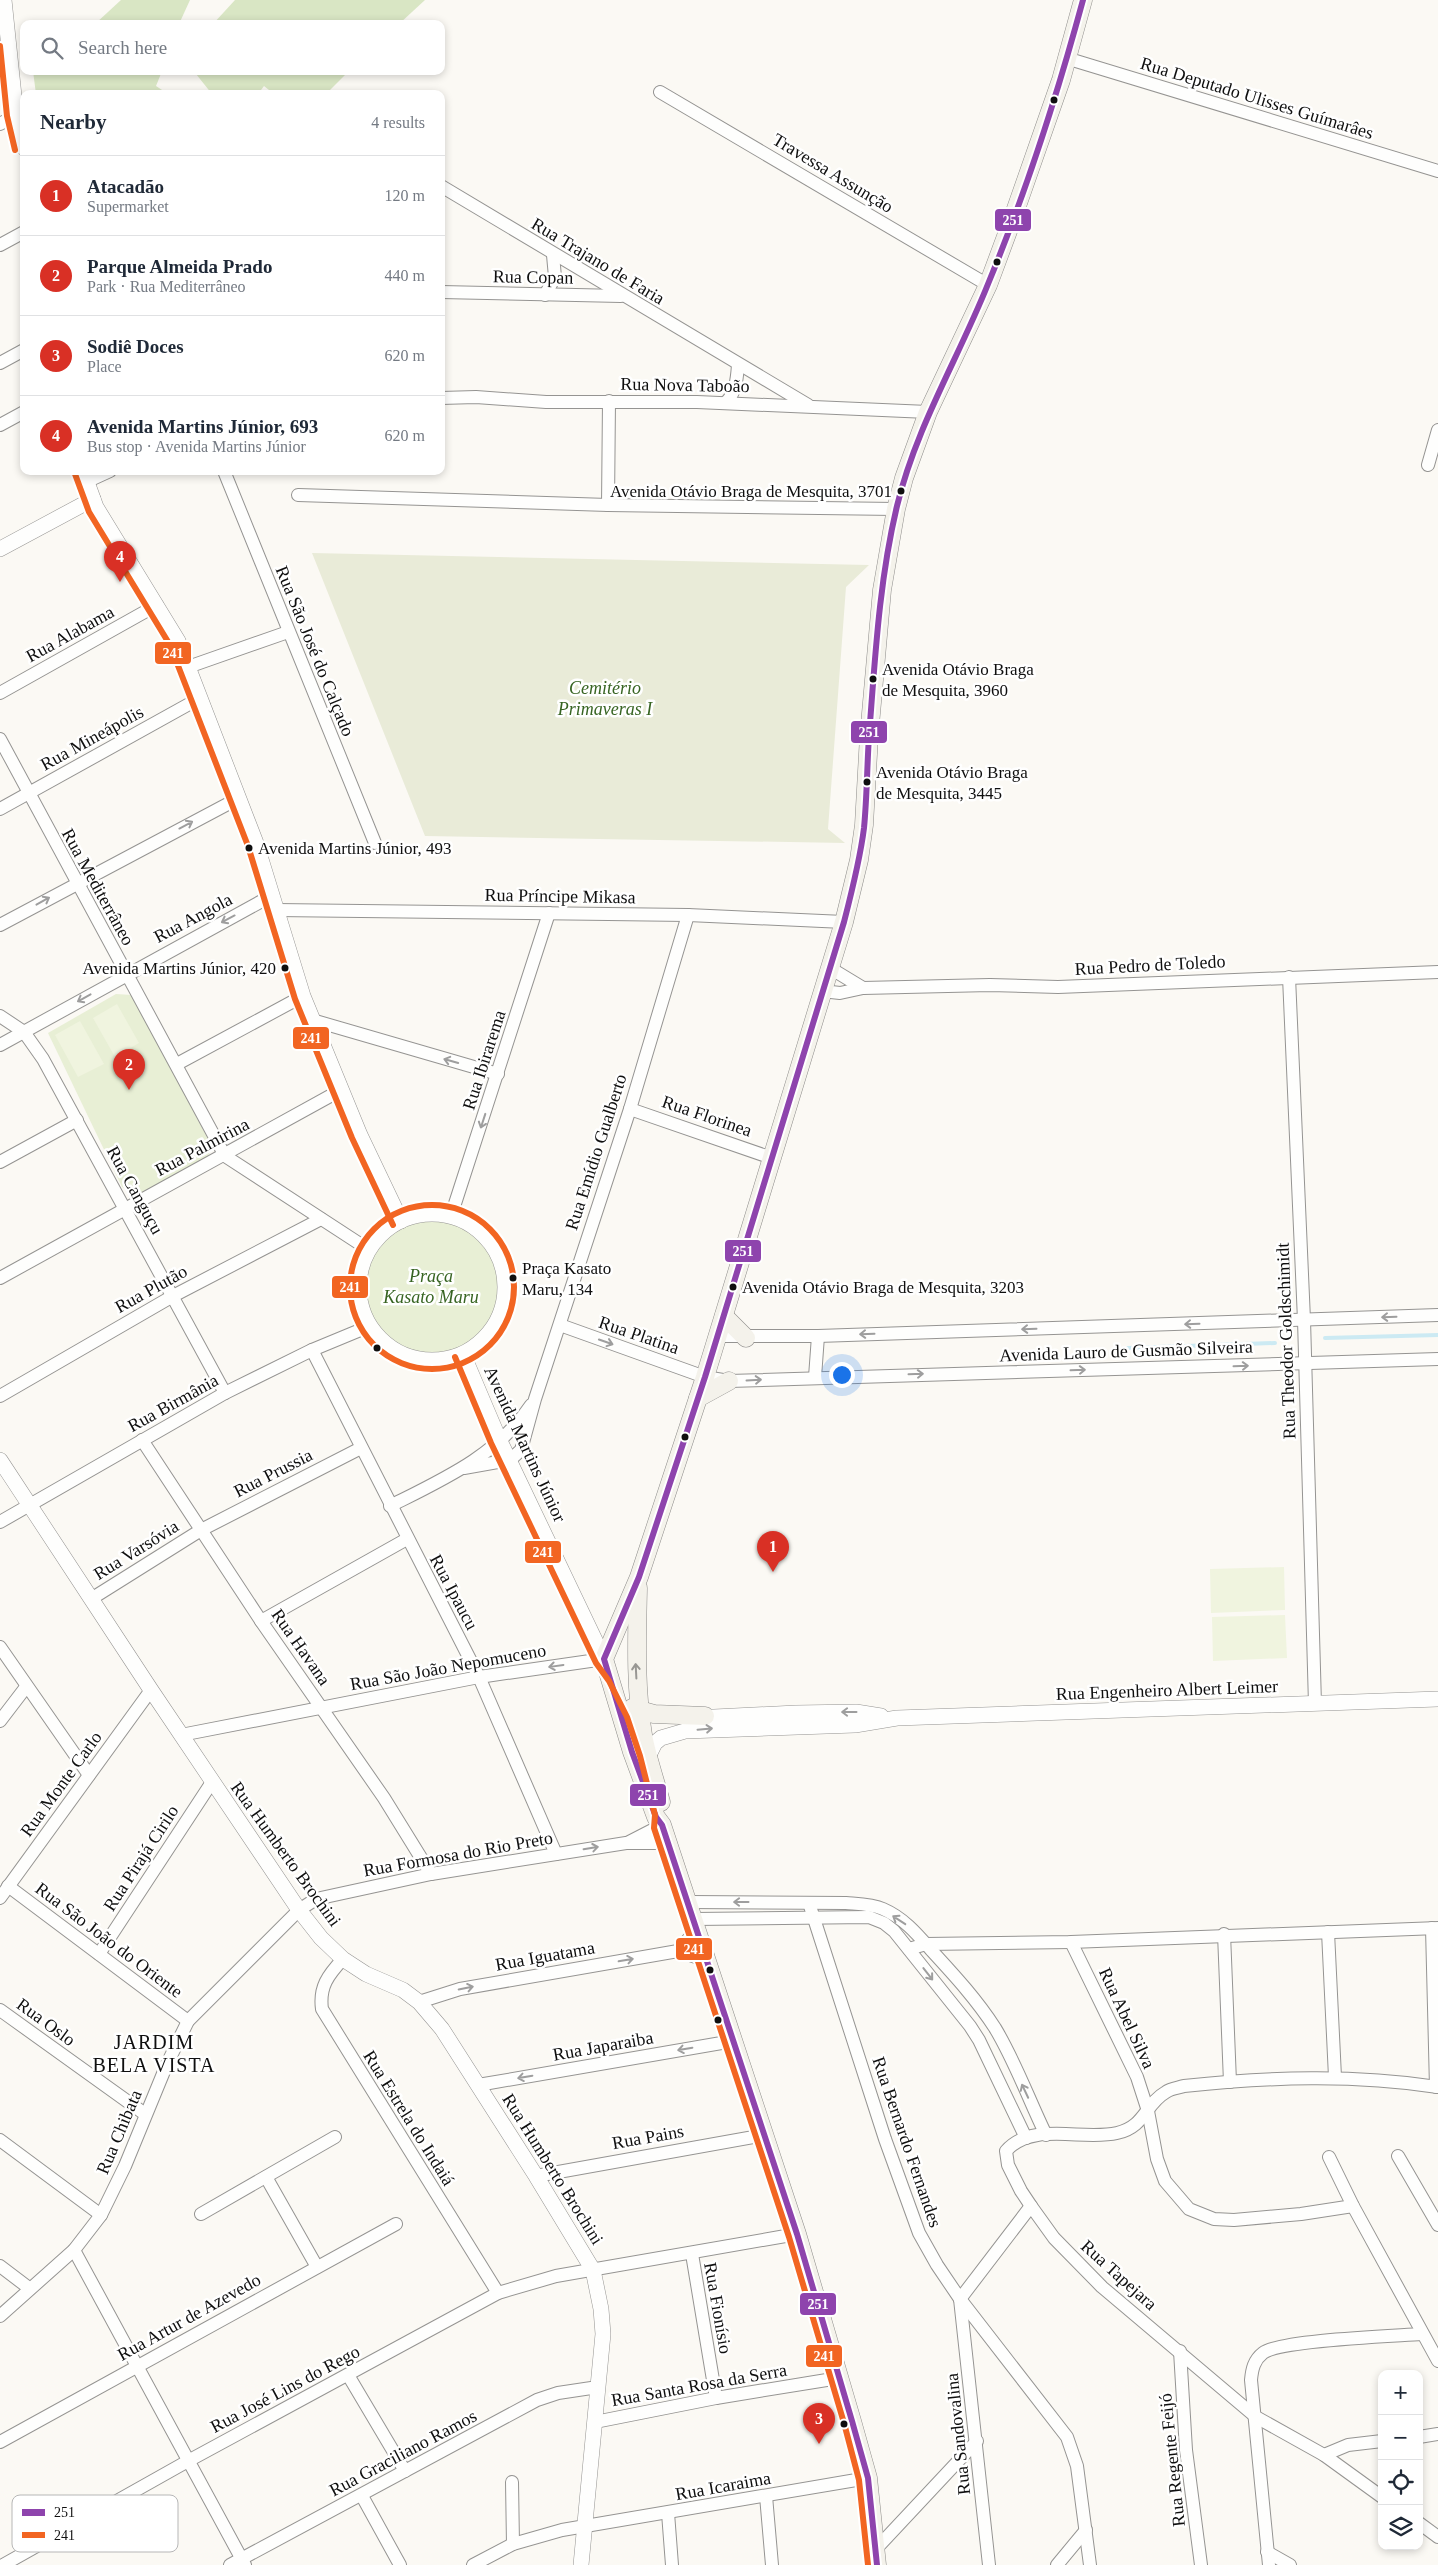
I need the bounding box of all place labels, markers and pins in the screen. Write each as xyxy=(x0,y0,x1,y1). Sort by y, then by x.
unlabelled marker xyxy=(1049,95,1059,105)
unlabelled marker xyxy=(992,257,1002,267)
place label: Avenida Otávio Braga de Mesquita, 3701 xyxy=(610,482,892,501)
marker: Avenida Otávio Braga de Mesquita, 3701 xyxy=(896,486,906,496)
pin: 4 xyxy=(104,541,136,582)
place label: Avenida Otávio Braga de Mesquita, 3960 xyxy=(882,660,1034,700)
marker: Avenida Otávio Braga de Mesquita, 3960 xyxy=(868,674,878,684)
place label: Avenida Otávio Braga de Mesquita, 3445 xyxy=(876,763,1028,803)
marker: Avenida Otávio Braga de Mesquita, 3445 xyxy=(862,777,872,787)
place label: Avenida Martins Júnior, 493 xyxy=(258,839,452,858)
marker: Avenida Martins Júnior, 493 xyxy=(244,843,254,853)
place label: Avenida Martins Júnior, 420 xyxy=(82,959,276,978)
marker: Avenida Martins Júnior, 420 xyxy=(280,963,290,973)
pin: 2 xyxy=(113,1049,145,1090)
place label: Praça Kasato Maru, 134 xyxy=(522,1259,611,1299)
marker: Praça Kasato Maru, 134 xyxy=(508,1273,518,1283)
place label: Avenida Otávio Braga de Mesquita, 3203 xyxy=(742,1278,1024,1297)
marker: Avenida Otávio Braga de Mesquita, 3203 xyxy=(728,1282,738,1292)
unlabelled marker xyxy=(372,1343,382,1353)
unlabelled marker xyxy=(680,1432,690,1442)
pin: 1 xyxy=(757,1531,789,1572)
unlabelled marker xyxy=(705,1965,715,1975)
unlabelled marker xyxy=(713,2015,723,2025)
pin: 3 xyxy=(803,2403,835,2444)
unlabelled marker xyxy=(839,2419,849,2429)

